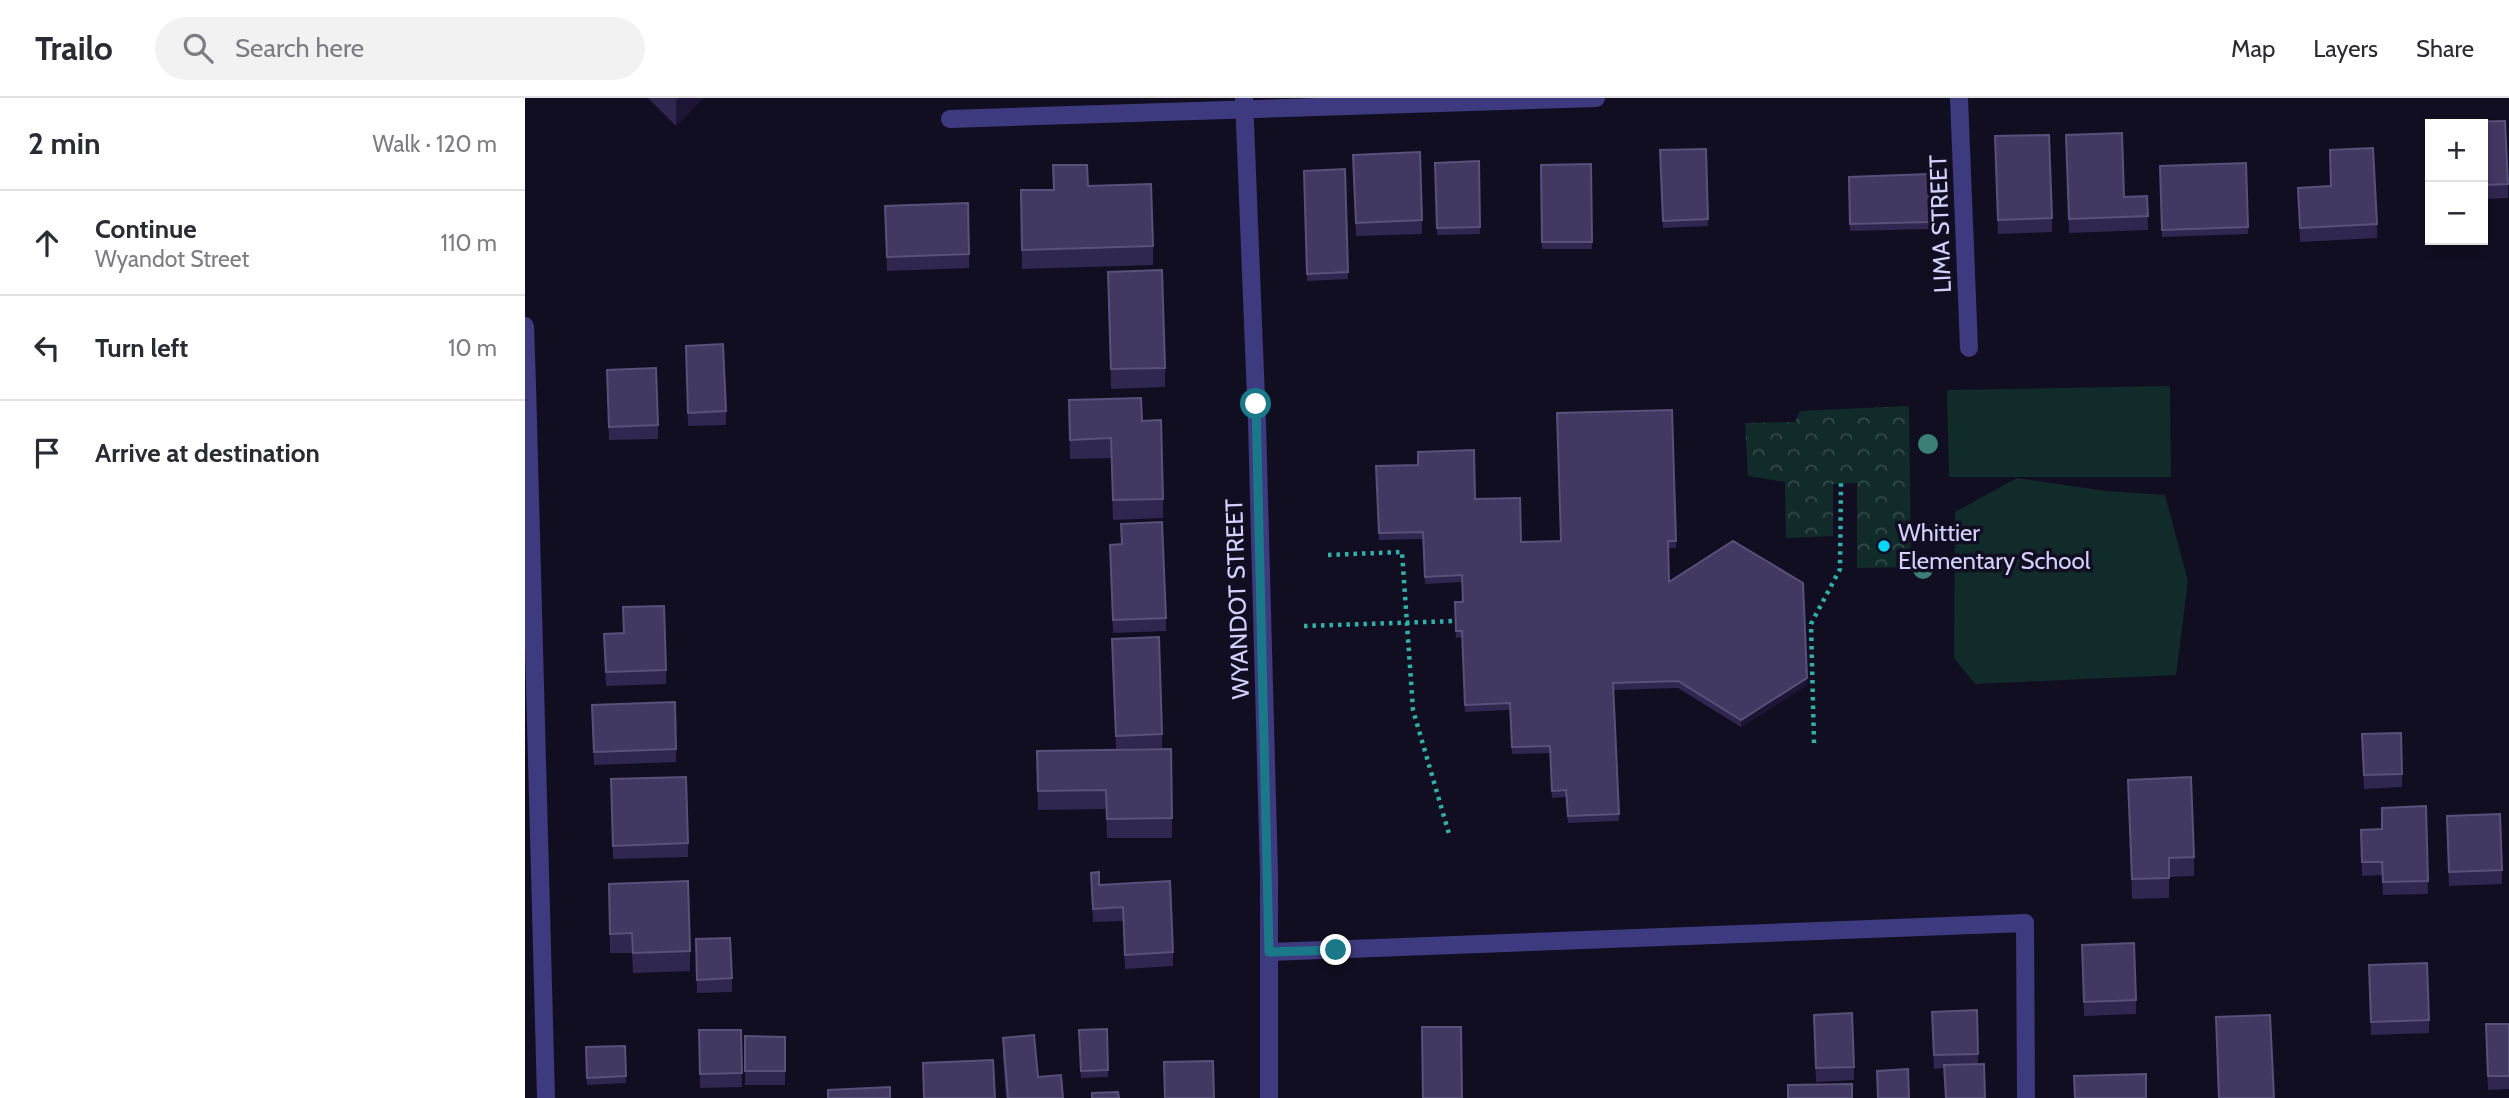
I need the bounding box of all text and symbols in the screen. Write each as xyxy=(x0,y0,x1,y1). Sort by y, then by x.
search box xyxy=(155,17,645,80)
text: Trailo xyxy=(35,28,113,68)
icon: search xyxy=(179,29,217,67)
text: Search here xyxy=(235,32,364,64)
text: Map xyxy=(2231,34,2275,63)
text: Layers xyxy=(2313,34,2378,63)
text: Share xyxy=(2416,34,2474,63)
map controls xyxy=(2425,119,2488,245)
button: + xyxy=(2425,119,2488,182)
text: 2 min xyxy=(28,125,100,162)
text: Walk · 120 m xyxy=(373,130,497,158)
street label: LIMA STREET xyxy=(1923,154,1957,294)
button: − xyxy=(2425,182,2488,245)
text: Continue xyxy=(95,213,197,245)
icon: ahead xyxy=(28,224,66,262)
text: 110 m xyxy=(441,229,497,257)
text: Wyandot Street xyxy=(95,245,249,273)
icon: left xyxy=(28,329,66,367)
text: Turn left xyxy=(95,332,188,364)
text: 10 m xyxy=(448,334,497,362)
route start xyxy=(1240,388,1271,419)
icon: arrive xyxy=(28,434,66,472)
text: Arrive at destination xyxy=(95,437,320,469)
street label: WYANDOT STREET xyxy=(1219,498,1255,700)
place label: Whittier Elementary School xyxy=(1898,518,2091,575)
marker: Whittier Elementary School xyxy=(1876,538,1892,554)
route end xyxy=(1320,934,1351,965)

